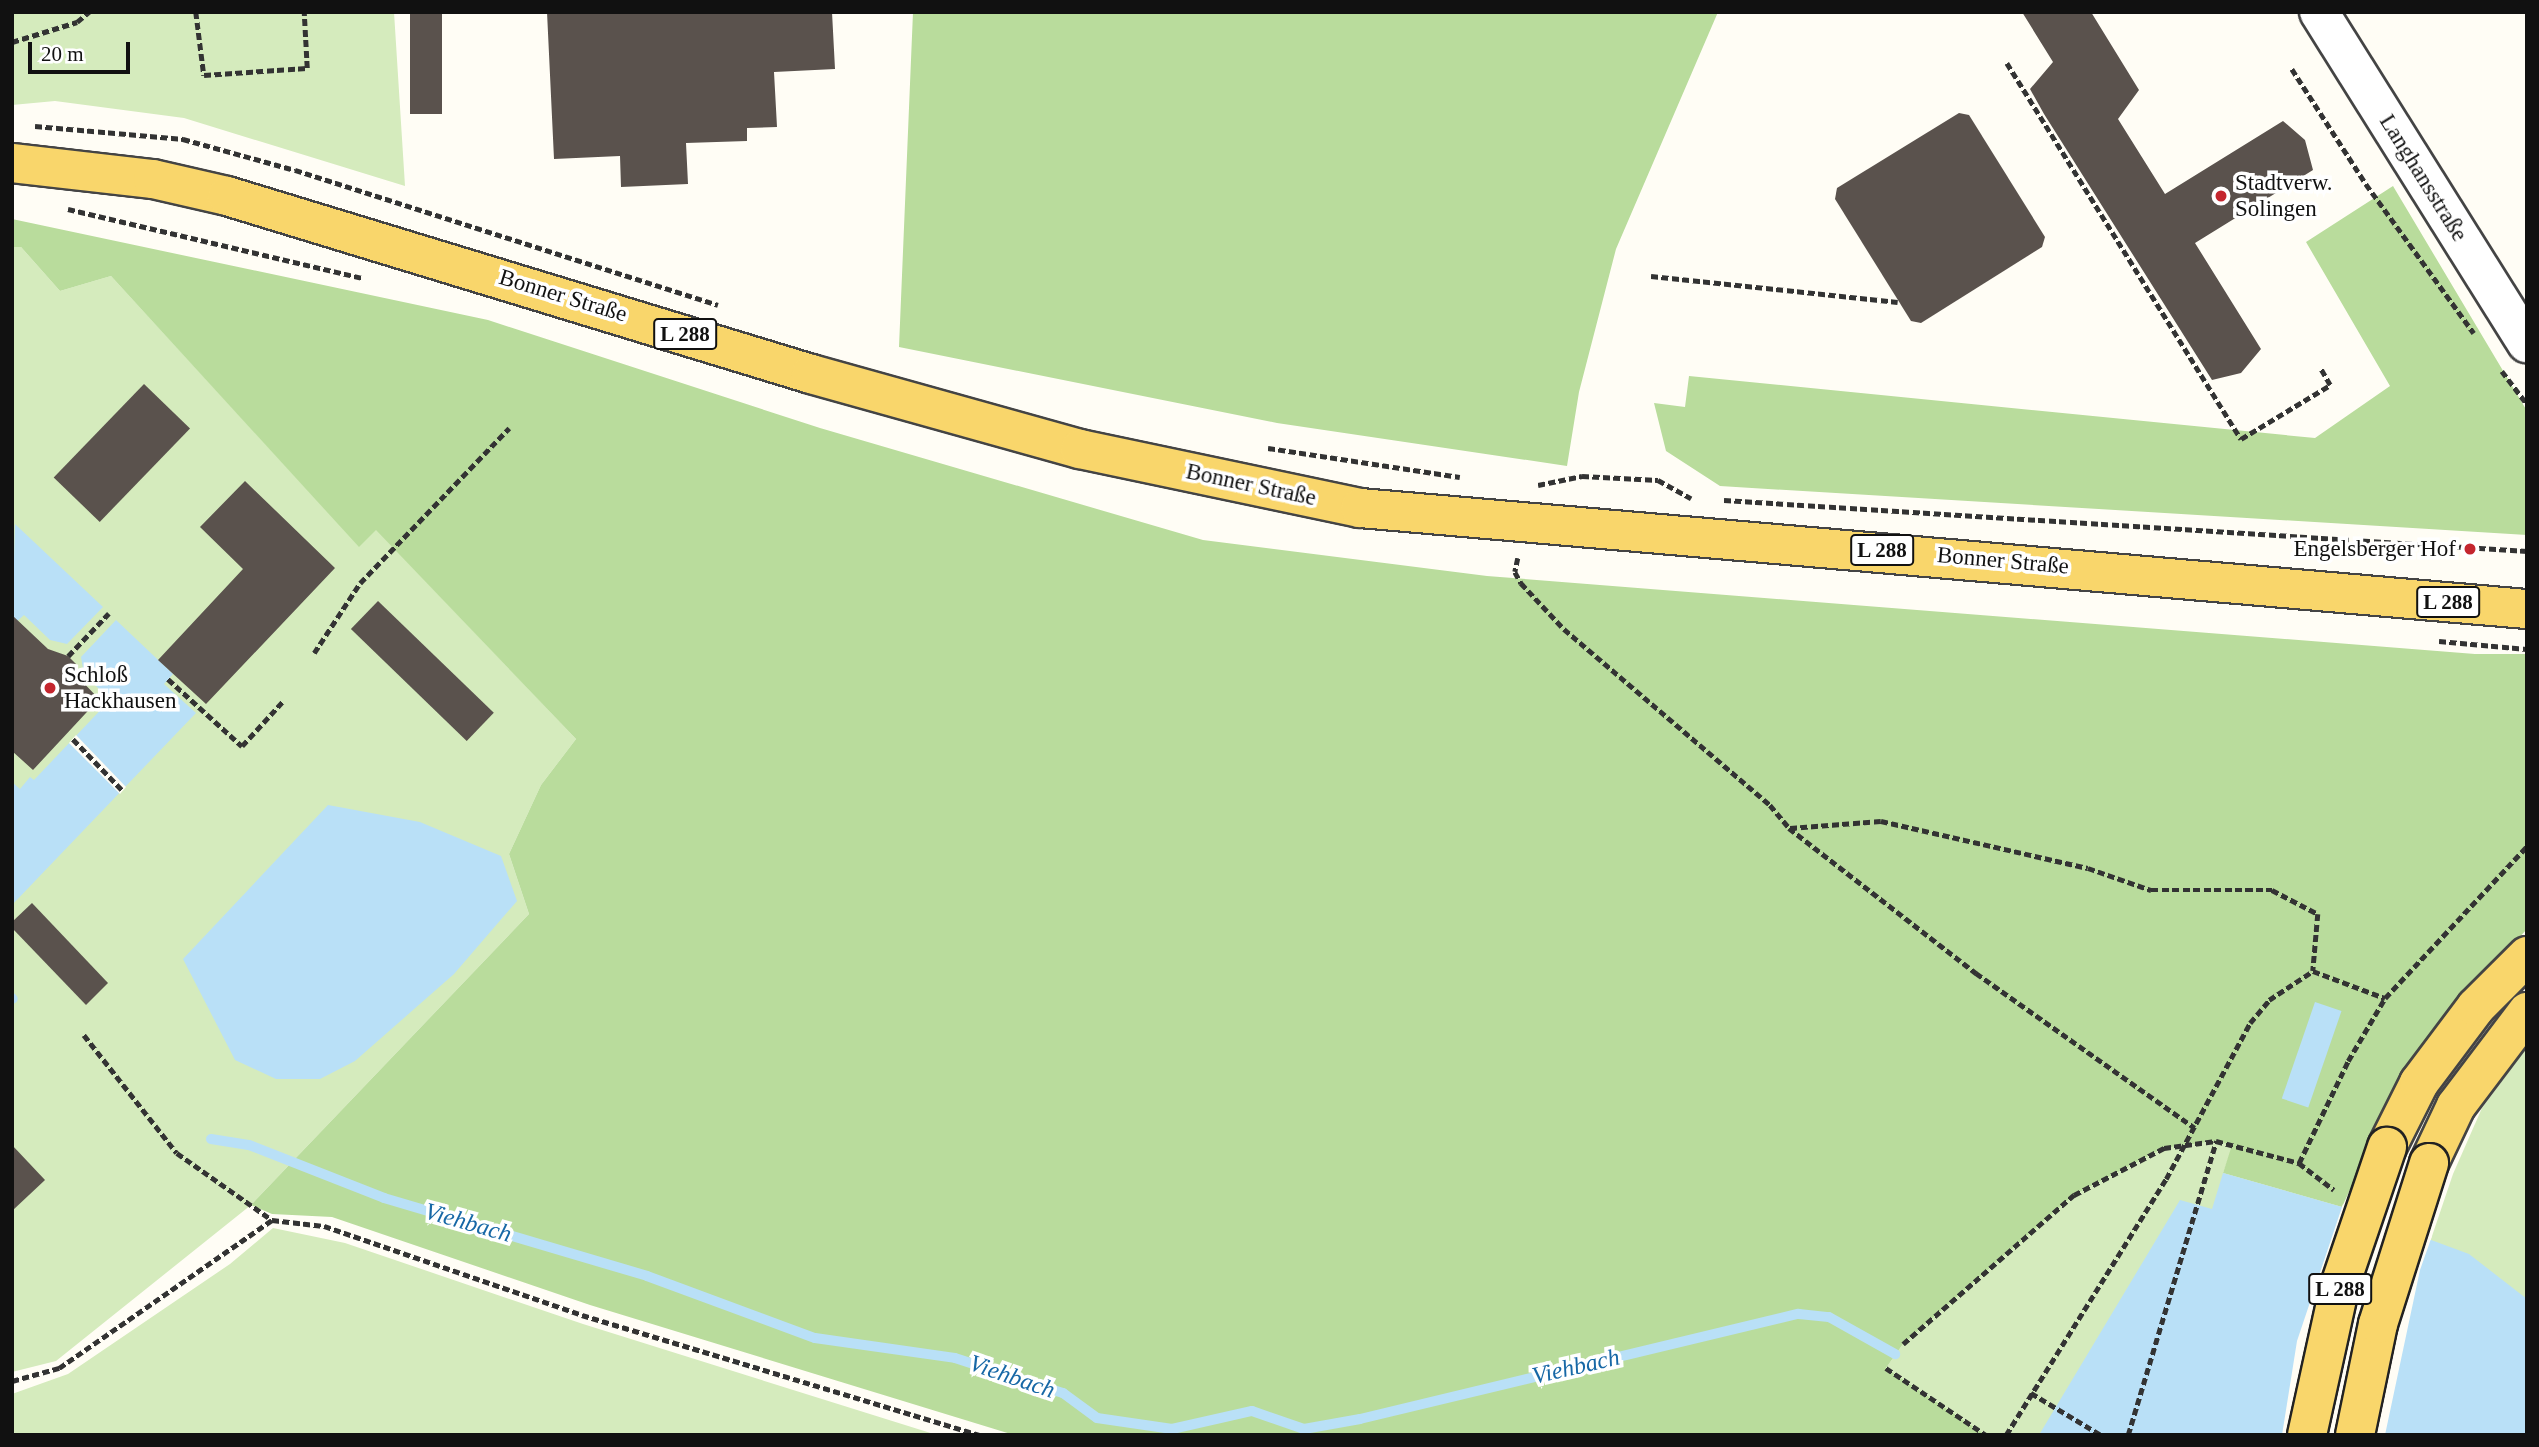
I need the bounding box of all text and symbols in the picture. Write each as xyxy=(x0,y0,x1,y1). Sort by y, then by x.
scale bar xyxy=(32,28,133,72)
text: 20 m xyxy=(41,42,84,66)
street label: Langhansstraße xyxy=(2373,109,2473,247)
place label: Stadtverw. Solingen xyxy=(2235,169,2333,223)
marker: Stadtverw. Solingen xyxy=(2213,188,2229,204)
street label: Bonner Straße xyxy=(496,263,630,329)
road number: L 288 xyxy=(652,316,718,352)
street label: Bonner Straße xyxy=(1183,458,1319,512)
road number: L 288 xyxy=(1849,532,1915,568)
place label: Engelsberger Hof xyxy=(2294,535,2456,563)
street label: Bonner Straße xyxy=(1936,541,2070,581)
marker: Engelsberger Hof xyxy=(2462,541,2478,557)
road number: L 288 xyxy=(2415,584,2481,620)
place label: Schloß Hackhausen xyxy=(64,661,176,715)
marker: Schloß Hackhausen xyxy=(42,680,58,696)
water label: Viehbach xyxy=(421,1197,515,1249)
road number: L 288 xyxy=(2307,1272,2373,1306)
water label: Viehbach xyxy=(1529,1343,1623,1391)
water label: Viehbach xyxy=(965,1349,1059,1405)

